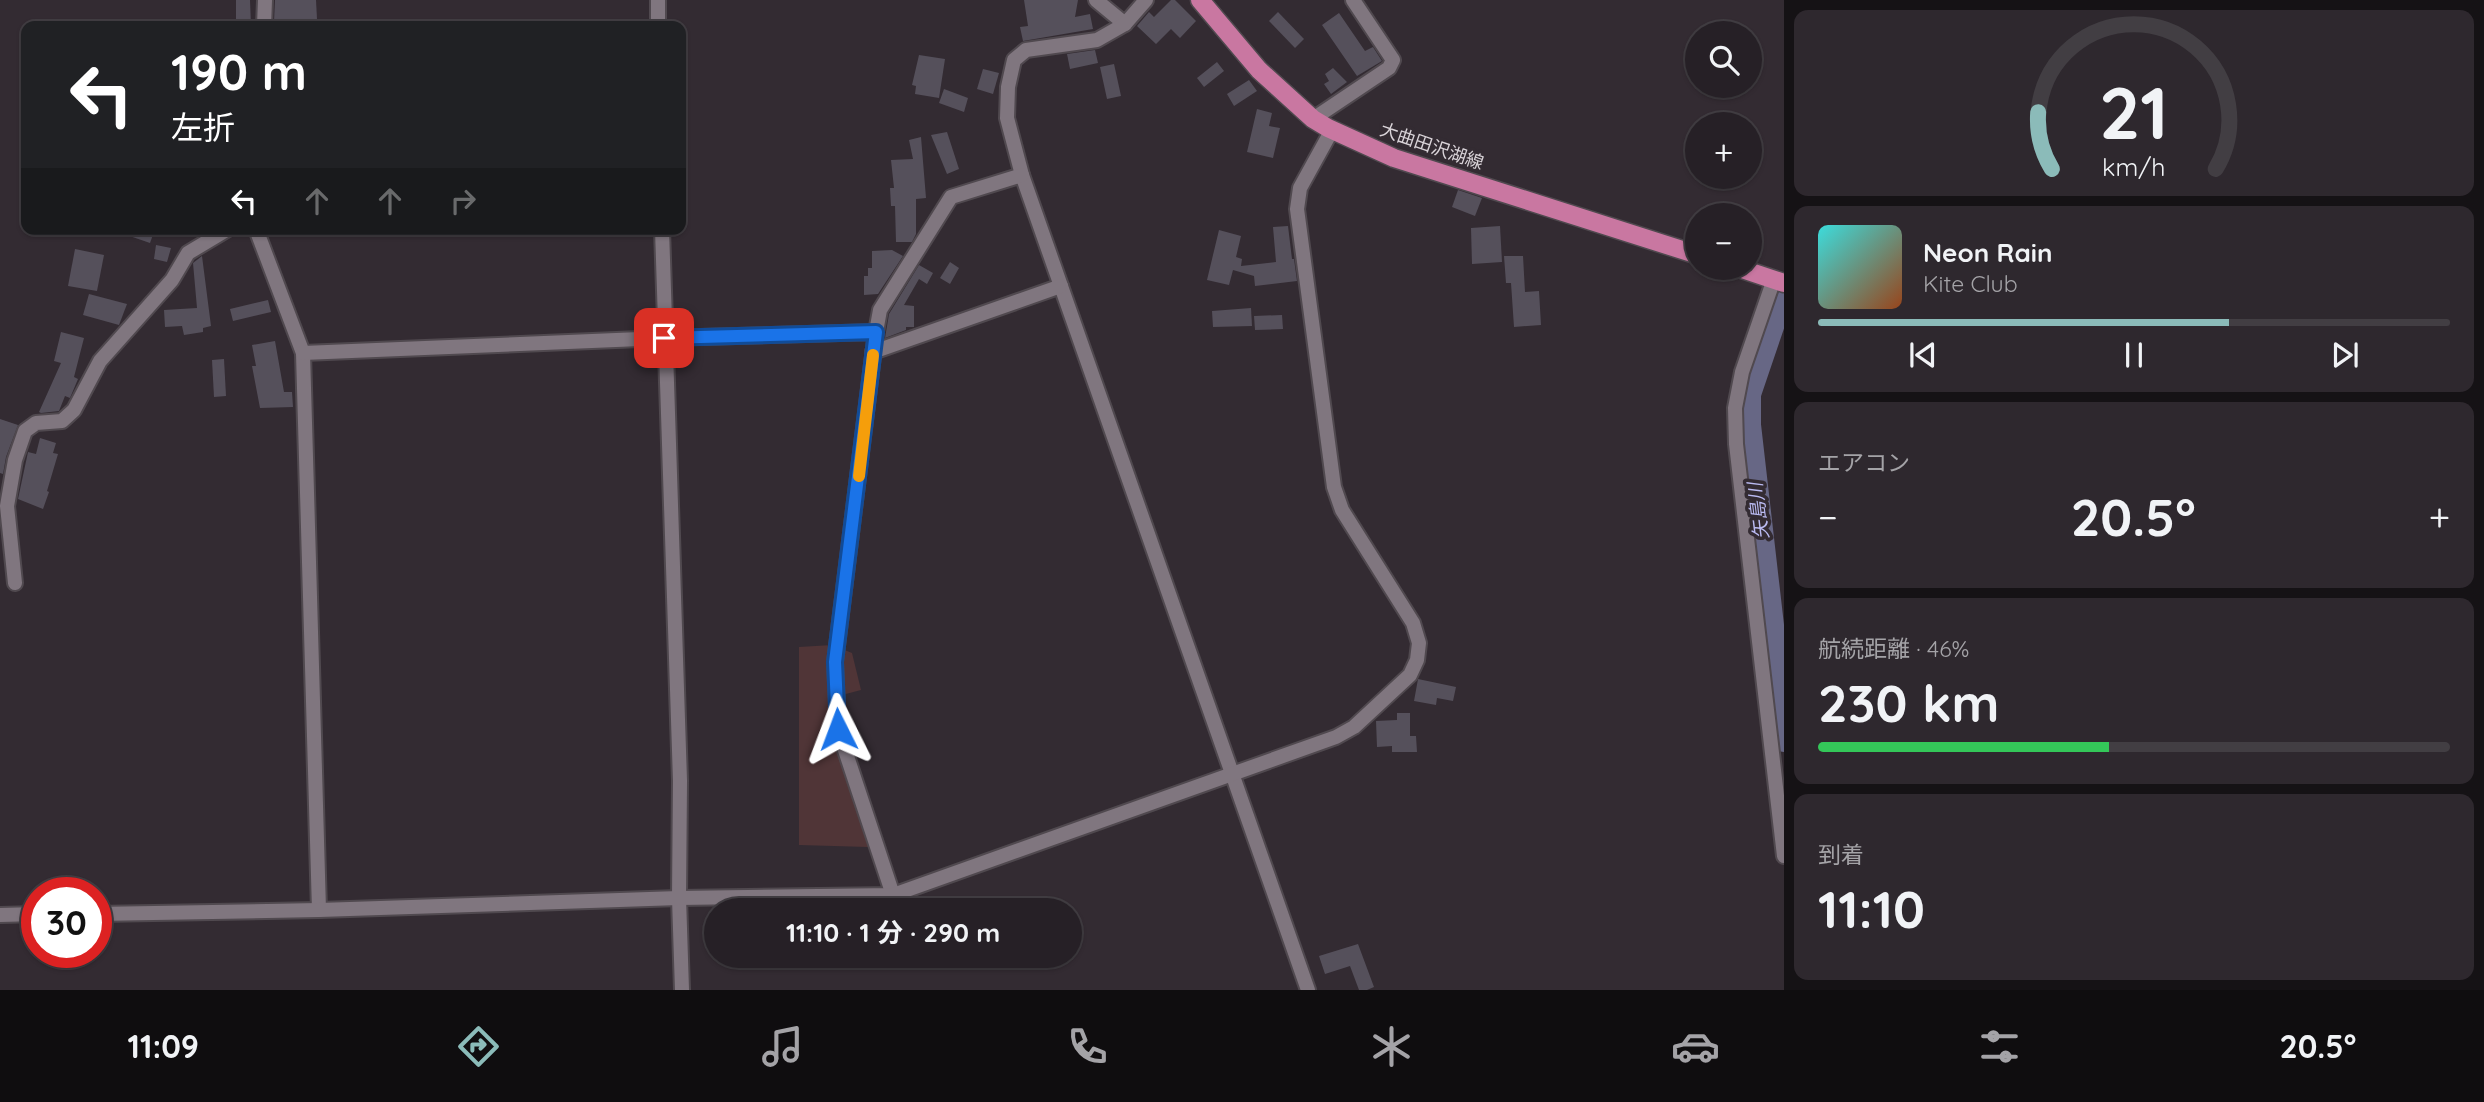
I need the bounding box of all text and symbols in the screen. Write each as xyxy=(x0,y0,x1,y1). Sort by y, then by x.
map controls xyxy=(1685,21,1762,280)
button: search xyxy=(1685,21,1762,98)
text: 190 m xyxy=(171,41,307,102)
icon: left xyxy=(56,49,147,140)
text: 21 xyxy=(2099,66,2169,157)
text: 左折 xyxy=(171,107,235,147)
button: + xyxy=(1685,112,1762,189)
street label: 大曲田沢湖線 xyxy=(1377,118,1487,174)
text: km/h xyxy=(2102,151,2166,182)
icon: left xyxy=(225,182,263,220)
icon: ahead xyxy=(298,182,336,220)
icon: ahead xyxy=(371,182,409,220)
icon: right xyxy=(444,182,482,220)
button: − xyxy=(1685,203,1762,280)
text: Neon Rain xyxy=(1923,236,2052,269)
text: Kite Club xyxy=(1923,269,2018,298)
pin xyxy=(634,308,694,368)
icon: arrive xyxy=(645,319,683,357)
icon: previous xyxy=(1904,336,1942,374)
icon: pause xyxy=(2115,336,2153,374)
icon: next xyxy=(2326,336,2364,374)
text: エアコン xyxy=(1818,448,1910,477)
water label: 矢島川 xyxy=(1742,479,1773,541)
text: 20.5° xyxy=(2071,484,2196,549)
text: − xyxy=(1818,493,1838,541)
text: + xyxy=(2429,493,2450,541)
text: 航続距離 · 46% xyxy=(1818,634,1969,663)
text: 230 km xyxy=(1818,670,2000,735)
position arrow xyxy=(801,692,875,766)
text: 到着 xyxy=(1818,840,1864,869)
text: 11:10 xyxy=(1818,876,1925,941)
speed limit sign: 30 xyxy=(21,877,112,968)
text: 11:10 · 1 分 · 290 m xyxy=(786,916,1000,949)
icon: directions xyxy=(454,1022,503,1071)
icon: music xyxy=(758,1022,807,1071)
icon: phone xyxy=(1063,1022,1112,1071)
icon: climate xyxy=(1367,1022,1416,1071)
icon: car xyxy=(1671,1022,1720,1071)
icon: filters xyxy=(1975,1022,2024,1071)
text: 11:09 xyxy=(128,1026,199,1066)
text: 20.5° xyxy=(2279,1026,2356,1066)

